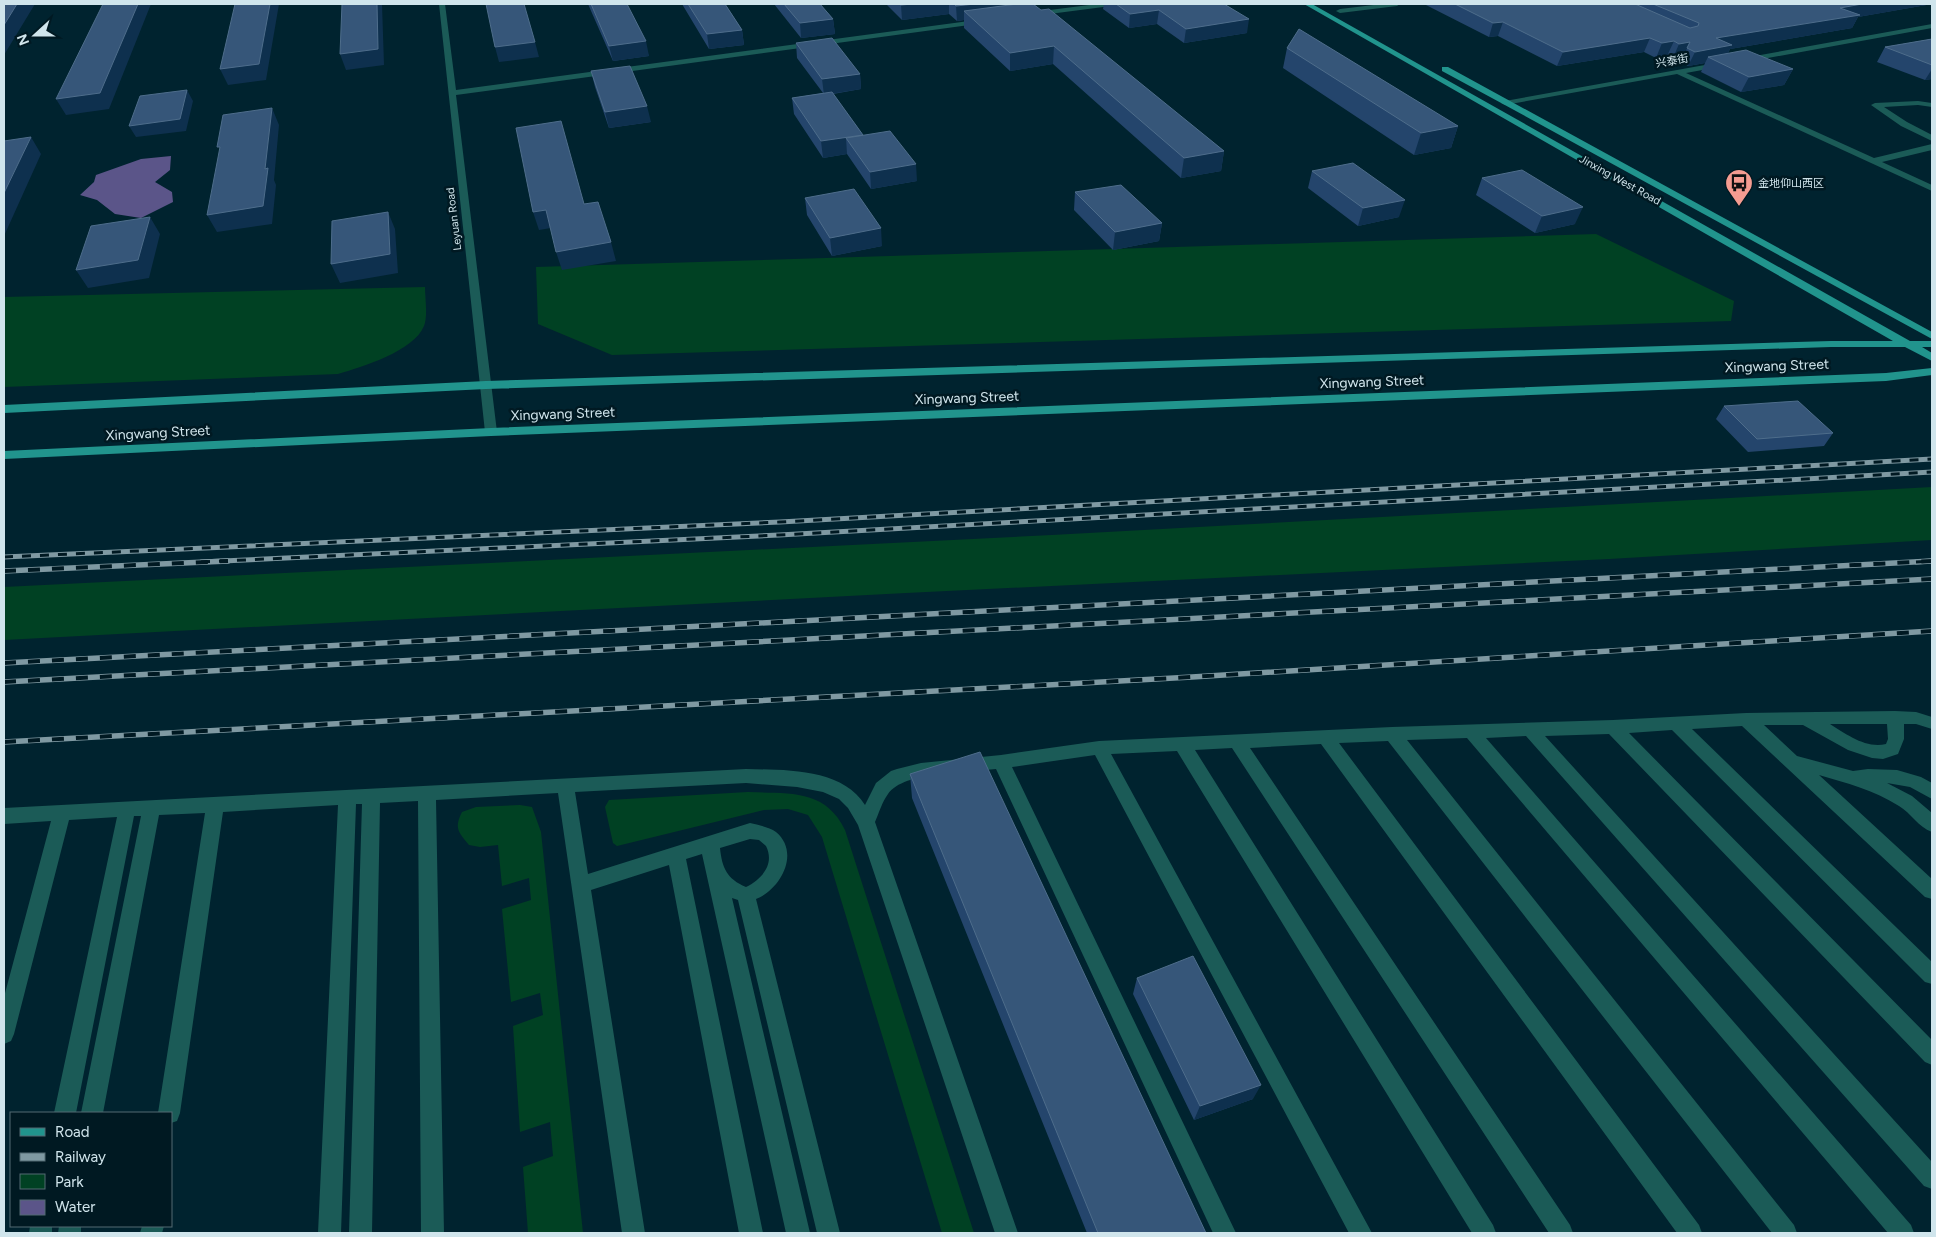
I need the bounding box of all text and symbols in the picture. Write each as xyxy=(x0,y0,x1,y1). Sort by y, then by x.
north arrow xyxy=(10,10,60,60)
text: N xyxy=(13,31,33,48)
street label: 兴泰街 xyxy=(1655,52,1689,70)
street label: Jinxing West Road xyxy=(1577,152,1663,208)
bus stop icon: 金地仰山西区 xyxy=(1724,168,1754,207)
place label: 金地仰山西区 xyxy=(1758,177,1824,190)
street label: Leyuan Road xyxy=(444,187,464,251)
street label: Xingwang Street xyxy=(1724,356,1830,376)
street label: Xingwang Street xyxy=(1319,372,1425,392)
street label: Xingwang Street xyxy=(914,388,1020,408)
street label: Xingwang Street xyxy=(510,404,616,424)
street label: Xingwang Street xyxy=(105,422,211,444)
legend xyxy=(10,1112,172,1227)
text: Road xyxy=(55,1123,90,1141)
text: Railway xyxy=(55,1148,106,1166)
text: Park xyxy=(55,1173,84,1191)
text: Water xyxy=(55,1198,95,1216)

